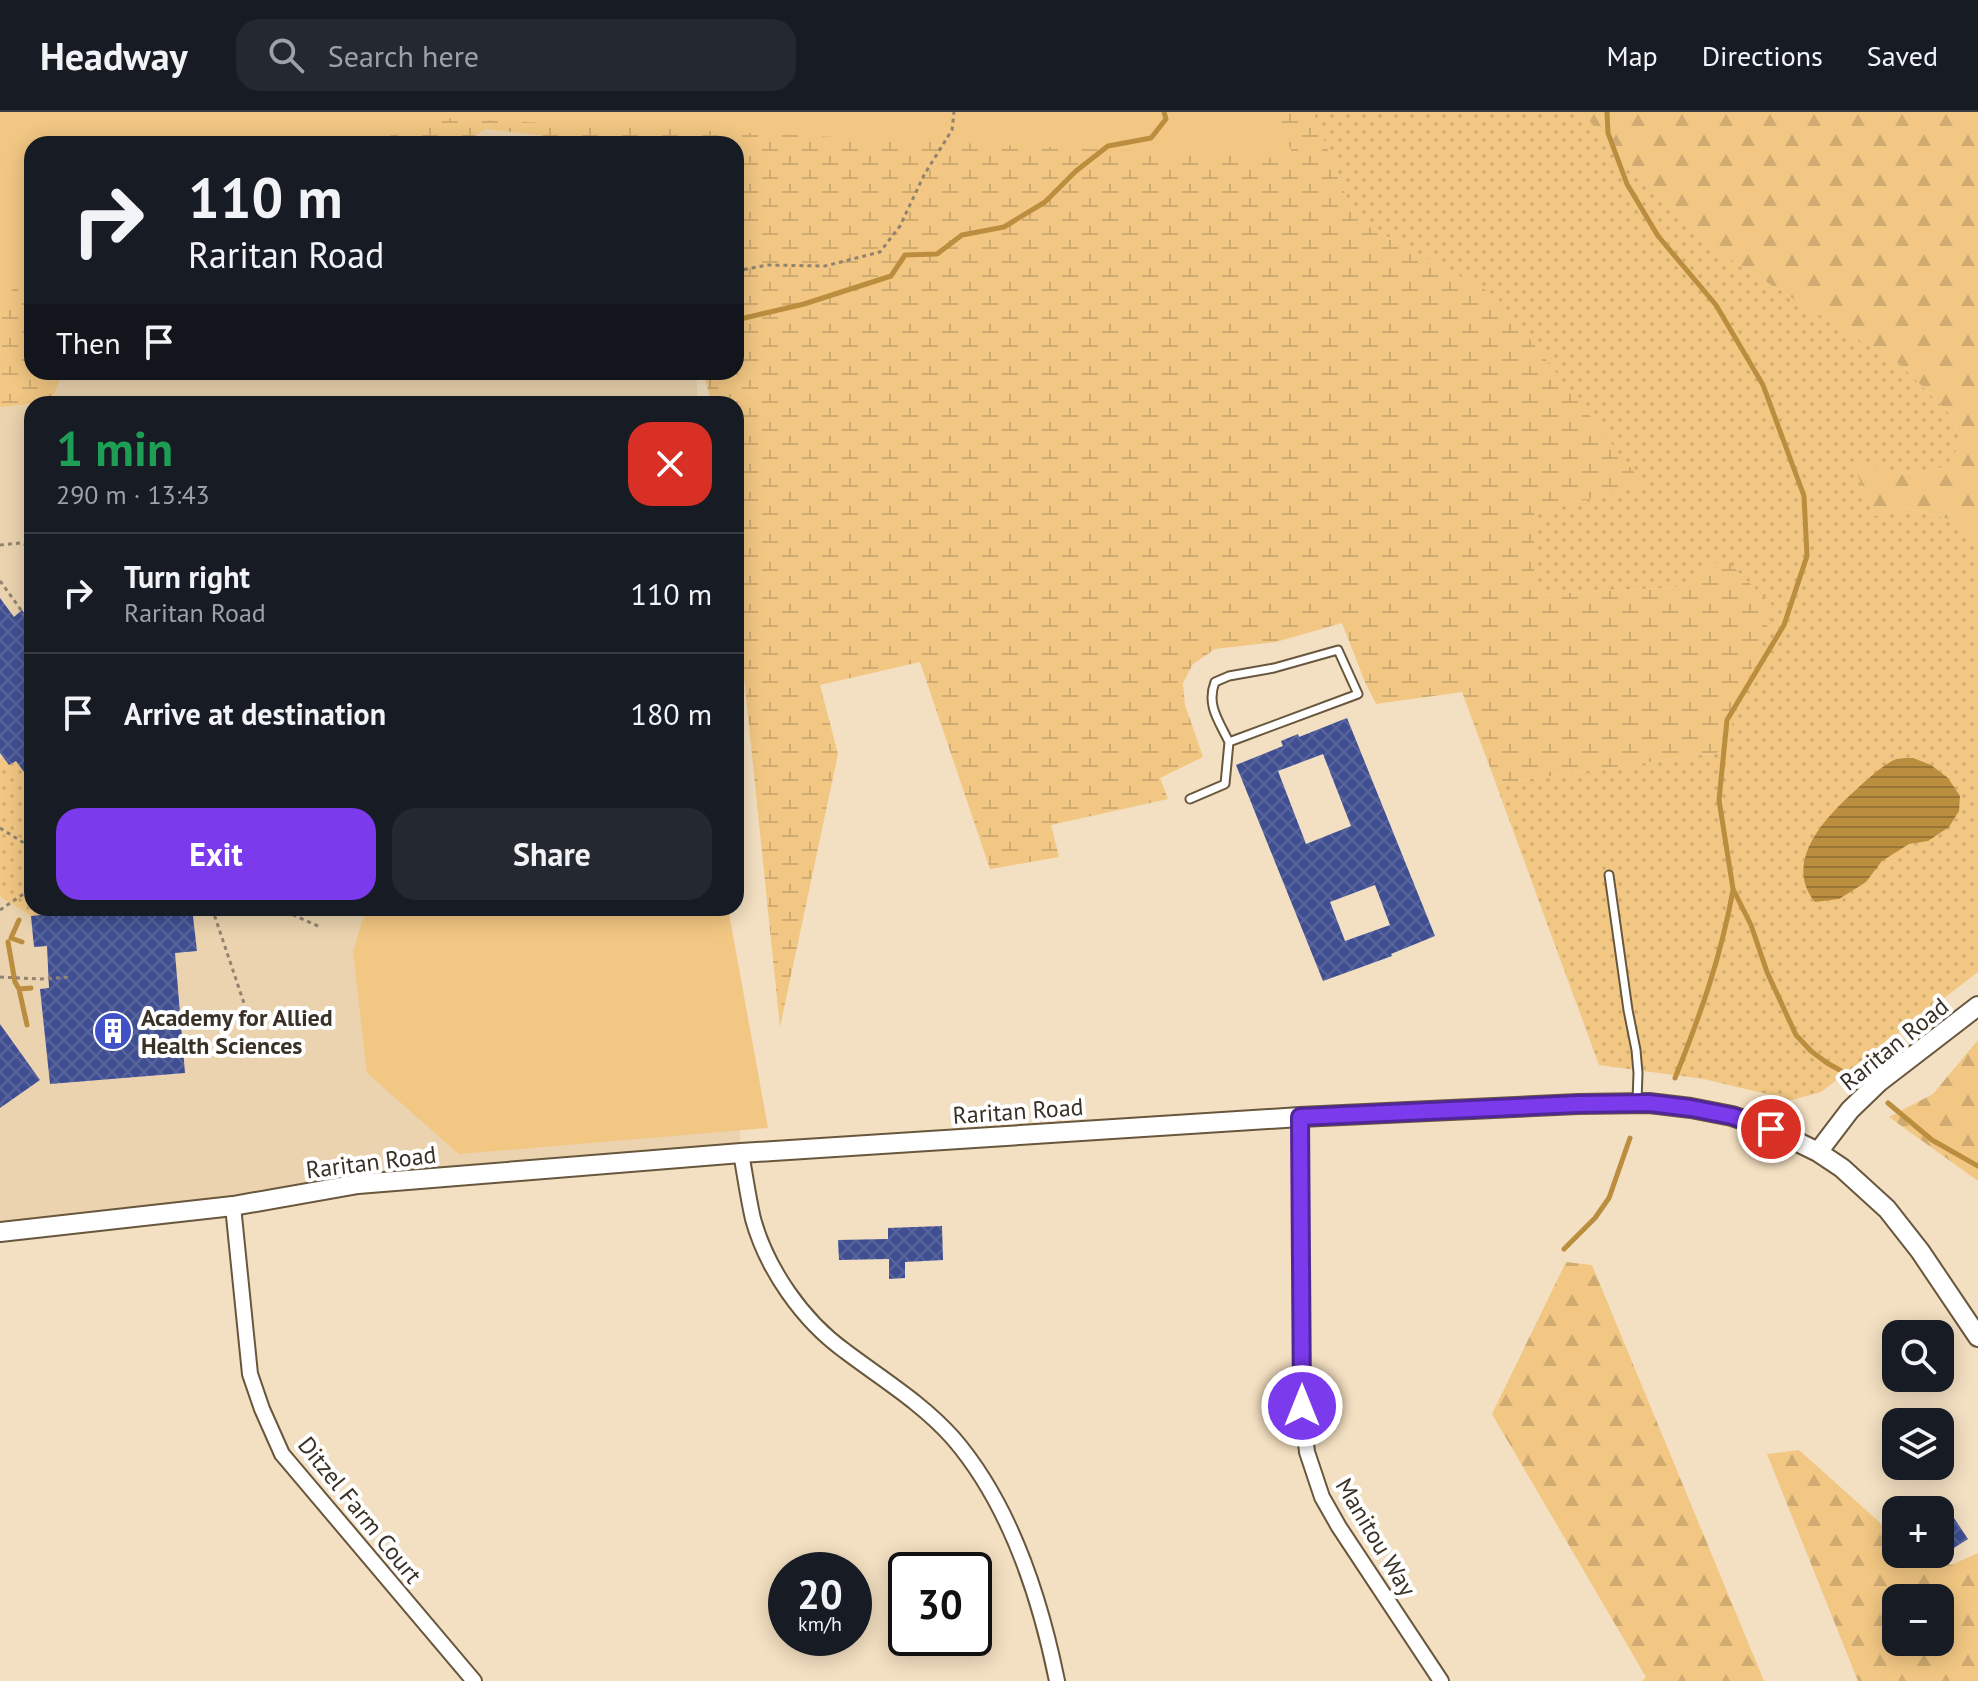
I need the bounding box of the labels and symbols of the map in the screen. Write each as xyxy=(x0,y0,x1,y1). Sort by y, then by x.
street label: Raritan Road xyxy=(1833,991,1955,1097)
place label: Academy for Allied Health Sciences xyxy=(141,1002,333,1061)
building icon: Academy for Allied Health Sciences xyxy=(92,1010,134,1052)
street label: Raritan Road xyxy=(952,1091,1084,1131)
pin xyxy=(1737,1095,1805,1163)
street label: Raritan Road xyxy=(304,1139,438,1185)
position arrow xyxy=(1260,1364,1344,1448)
street label: Ditzel Farm Court xyxy=(291,1430,429,1590)
street label: Manitou Way xyxy=(1329,1472,1423,1602)
speed limit sign: 30 xyxy=(888,1552,992,1656)

